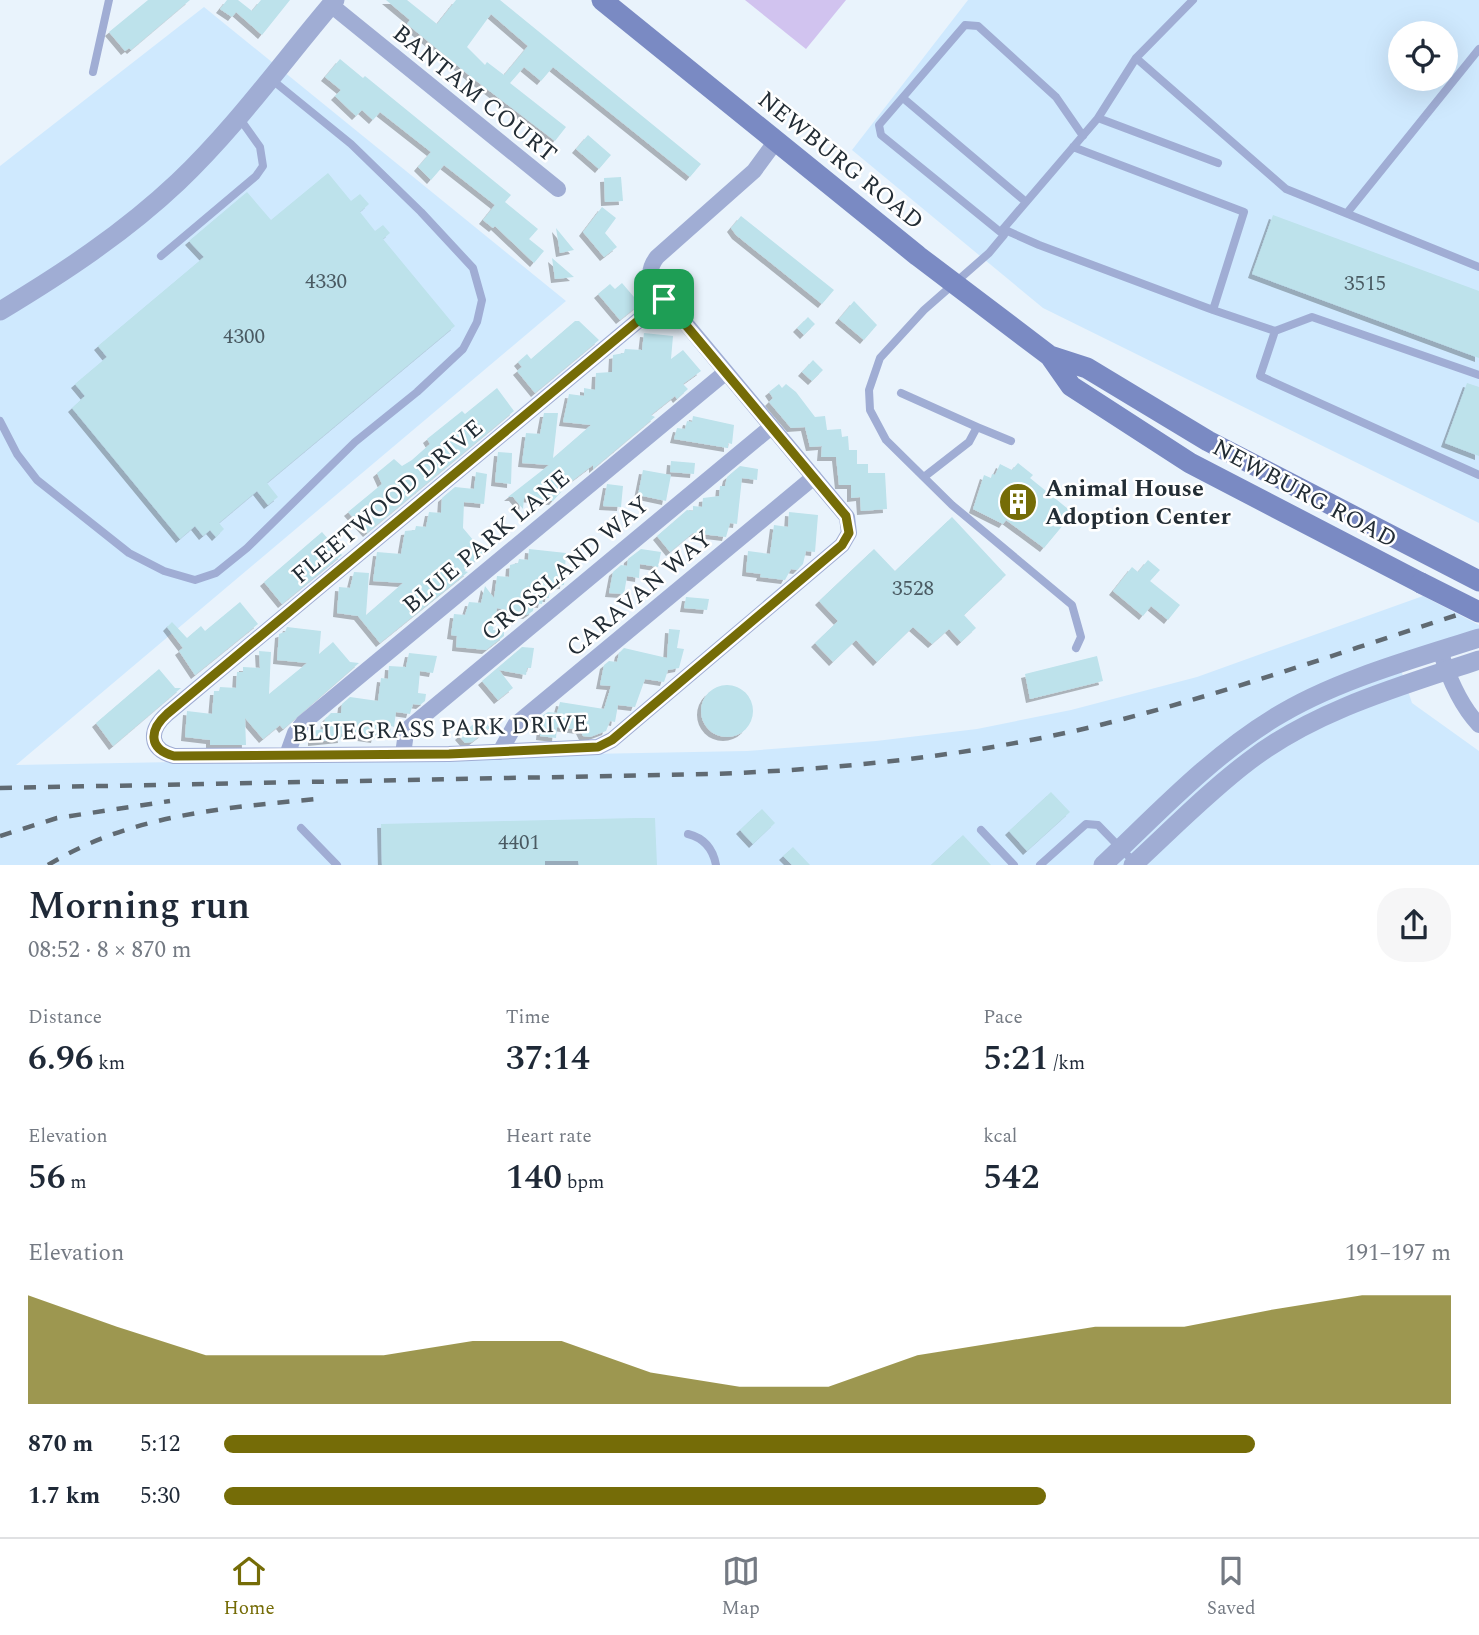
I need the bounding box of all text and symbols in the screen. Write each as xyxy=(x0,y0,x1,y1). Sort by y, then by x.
street label: BANTAM COURT xyxy=(384,16,564,172)
map controls xyxy=(1388,21,1458,91)
button: locate xyxy=(1388,21,1458,91)
street label: NEWBURG ROAD xyxy=(750,83,931,239)
house number: 4330 xyxy=(305,266,347,298)
house number: 3515 xyxy=(1344,268,1386,300)
pin xyxy=(634,269,694,329)
icon: arrive xyxy=(645,280,683,318)
house number: 4300 xyxy=(223,321,265,353)
street label: FLEETWOOD DRIVE xyxy=(284,411,492,593)
street label: NEWBURG ROAD xyxy=(1206,430,1403,558)
street label: BLUE PARK LANE xyxy=(395,461,578,623)
place label: Animal House Adoption Center xyxy=(1045,471,1231,535)
building icon: Animal House Adoption Center xyxy=(997,481,1039,523)
street label: CROSSLAND WAY xyxy=(474,487,658,650)
street label: CARAVAN WAY xyxy=(558,522,721,666)
house number: 3528 xyxy=(892,573,934,605)
street label: BLUEGRASS PARK DRIVE xyxy=(291,706,589,752)
house number: 4401 xyxy=(498,827,540,859)
text: Morning run xyxy=(28,878,250,936)
button: share xyxy=(1377,888,1451,962)
text: 08:52 · 8 × 870 m xyxy=(28,933,192,968)
text: Distance xyxy=(28,1003,102,1032)
text: Time xyxy=(506,1003,550,1032)
text: Pace xyxy=(983,1003,1023,1032)
text: 6.96 xyxy=(28,1032,93,1085)
text: 37:14 xyxy=(506,1032,590,1085)
text: 5:21 xyxy=(983,1032,1049,1085)
text: km xyxy=(93,1049,125,1078)
text: /km xyxy=(1049,1049,1085,1078)
text: Elevation xyxy=(28,1122,108,1151)
text: Heart rate xyxy=(506,1122,592,1151)
text: kcal xyxy=(983,1122,1017,1151)
text: 56 xyxy=(28,1151,66,1204)
text: 140 xyxy=(506,1151,562,1204)
text: 542 xyxy=(983,1151,1040,1204)
text: m xyxy=(66,1168,87,1197)
text: bpm xyxy=(562,1168,604,1197)
text: Elevation xyxy=(28,1236,124,1271)
text: 191–197 m xyxy=(1345,1236,1451,1271)
text: 870 m xyxy=(28,1427,93,1462)
text: 5:12 xyxy=(140,1427,180,1462)
text: 1.7 km xyxy=(28,1479,100,1514)
text: 5:30 xyxy=(140,1479,180,1514)
tab: Home xyxy=(223,1552,275,1623)
tab: Map xyxy=(722,1552,760,1623)
tab: Saved xyxy=(1207,1552,1256,1623)

